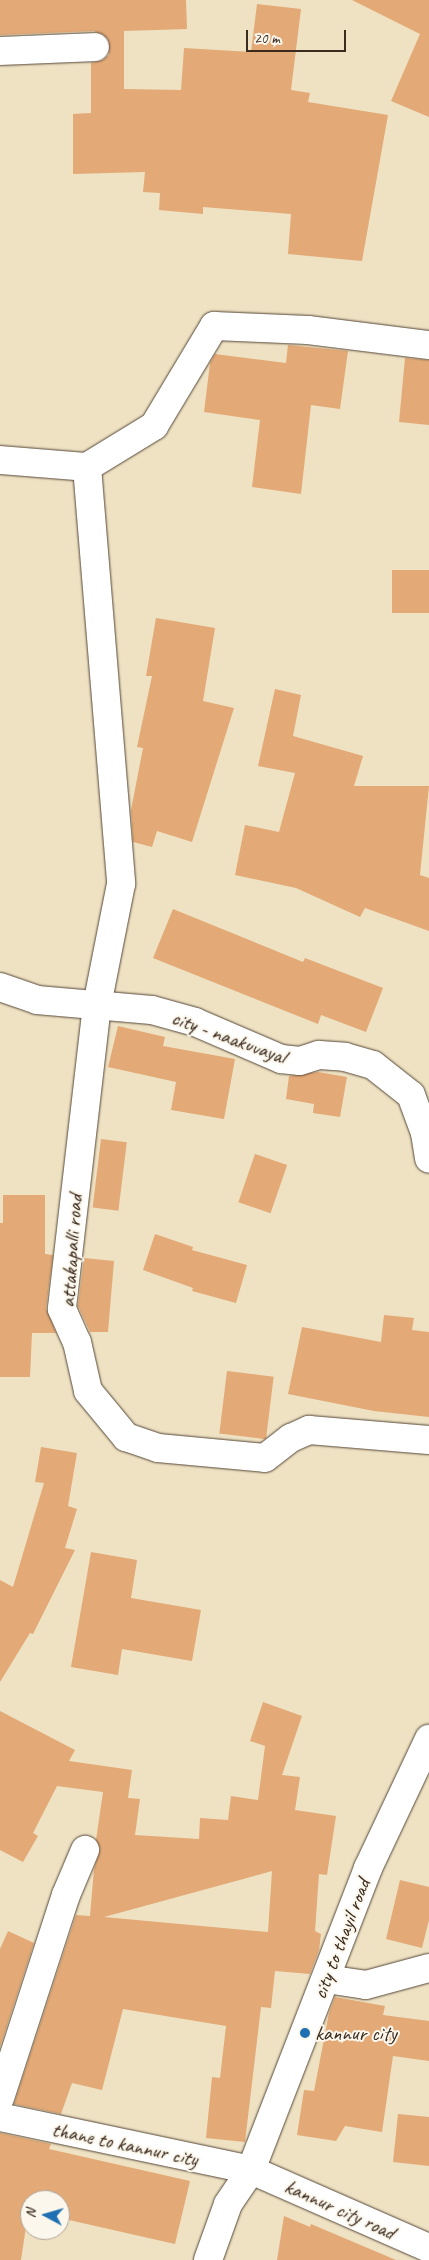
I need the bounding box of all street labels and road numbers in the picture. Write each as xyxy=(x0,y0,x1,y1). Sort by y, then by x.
street label: city - naakuvayal xyxy=(168,1005,290,1069)
street label: attakapalli road xyxy=(55,1194,87,1308)
street label: city to thayil road xyxy=(306,1875,376,2003)
street label: thane to kannur city xyxy=(50,2116,200,2172)
street label: kannur city road xyxy=(281,2173,399,2245)

